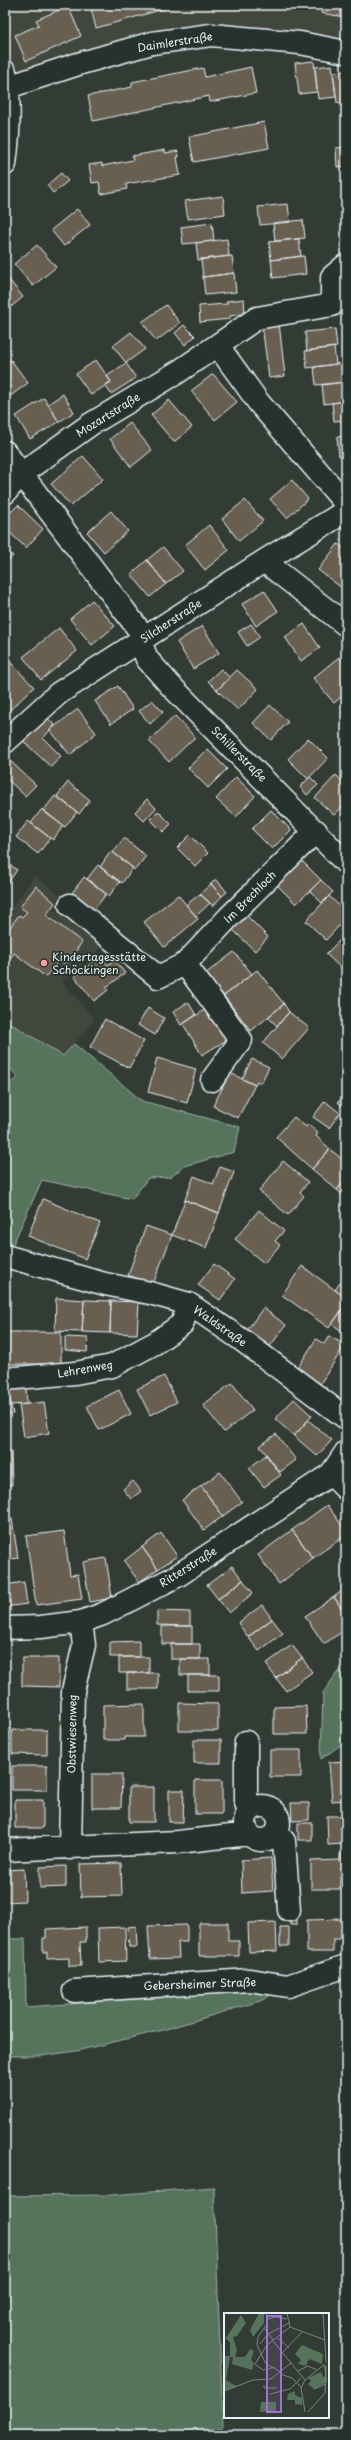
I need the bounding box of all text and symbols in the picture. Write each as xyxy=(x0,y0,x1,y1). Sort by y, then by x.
street label: Daimlerstraße xyxy=(136,27,214,56)
street label: Mozartstraße xyxy=(72,388,143,441)
street label: Silcherstraße xyxy=(137,594,205,647)
street label: Schillerstraße xyxy=(208,722,271,785)
street label: Im Brechloch xyxy=(219,866,280,927)
place label: Kindertagesstätte Schöckingen xyxy=(52,948,146,978)
marker: Kindertagesstätte Schöckingen xyxy=(39,958,49,968)
street label: Waldstraße xyxy=(190,1301,251,1350)
street label: Lehrenweg xyxy=(56,1355,114,1382)
street label: Ritterstraße xyxy=(156,1542,220,1591)
street label: Obstwiesenweg xyxy=(62,1694,81,1774)
street label: Gebersheimer Straße xyxy=(143,1973,257,1994)
inset map xyxy=(224,2313,329,2418)

